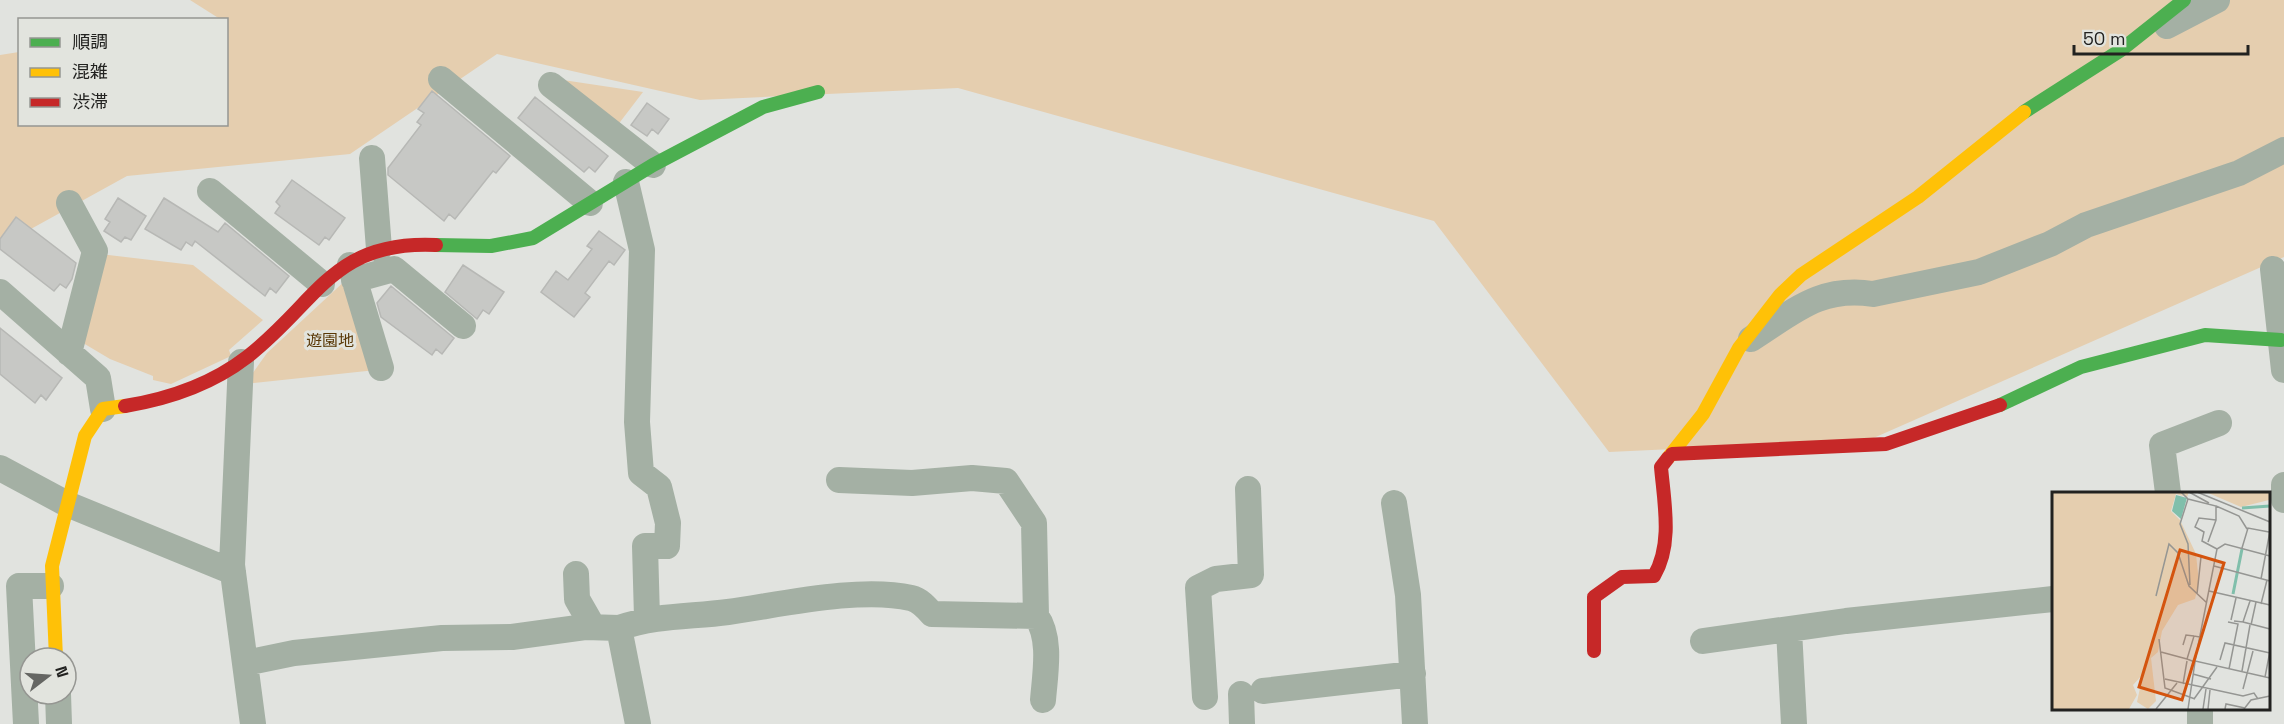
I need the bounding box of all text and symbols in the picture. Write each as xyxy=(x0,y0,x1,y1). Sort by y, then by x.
legend xyxy=(18,18,228,126)
scale bar xyxy=(2074,18,2248,56)
text: 50 m xyxy=(2083,27,2125,50)
text: 順調 xyxy=(72,30,108,53)
text: 混雑 xyxy=(72,60,108,83)
text: 渋滞 xyxy=(72,90,108,113)
park label: 遊園地 xyxy=(306,330,354,351)
inset map xyxy=(2052,492,2269,709)
north arrow xyxy=(18,646,78,706)
text: N xyxy=(50,664,73,680)

